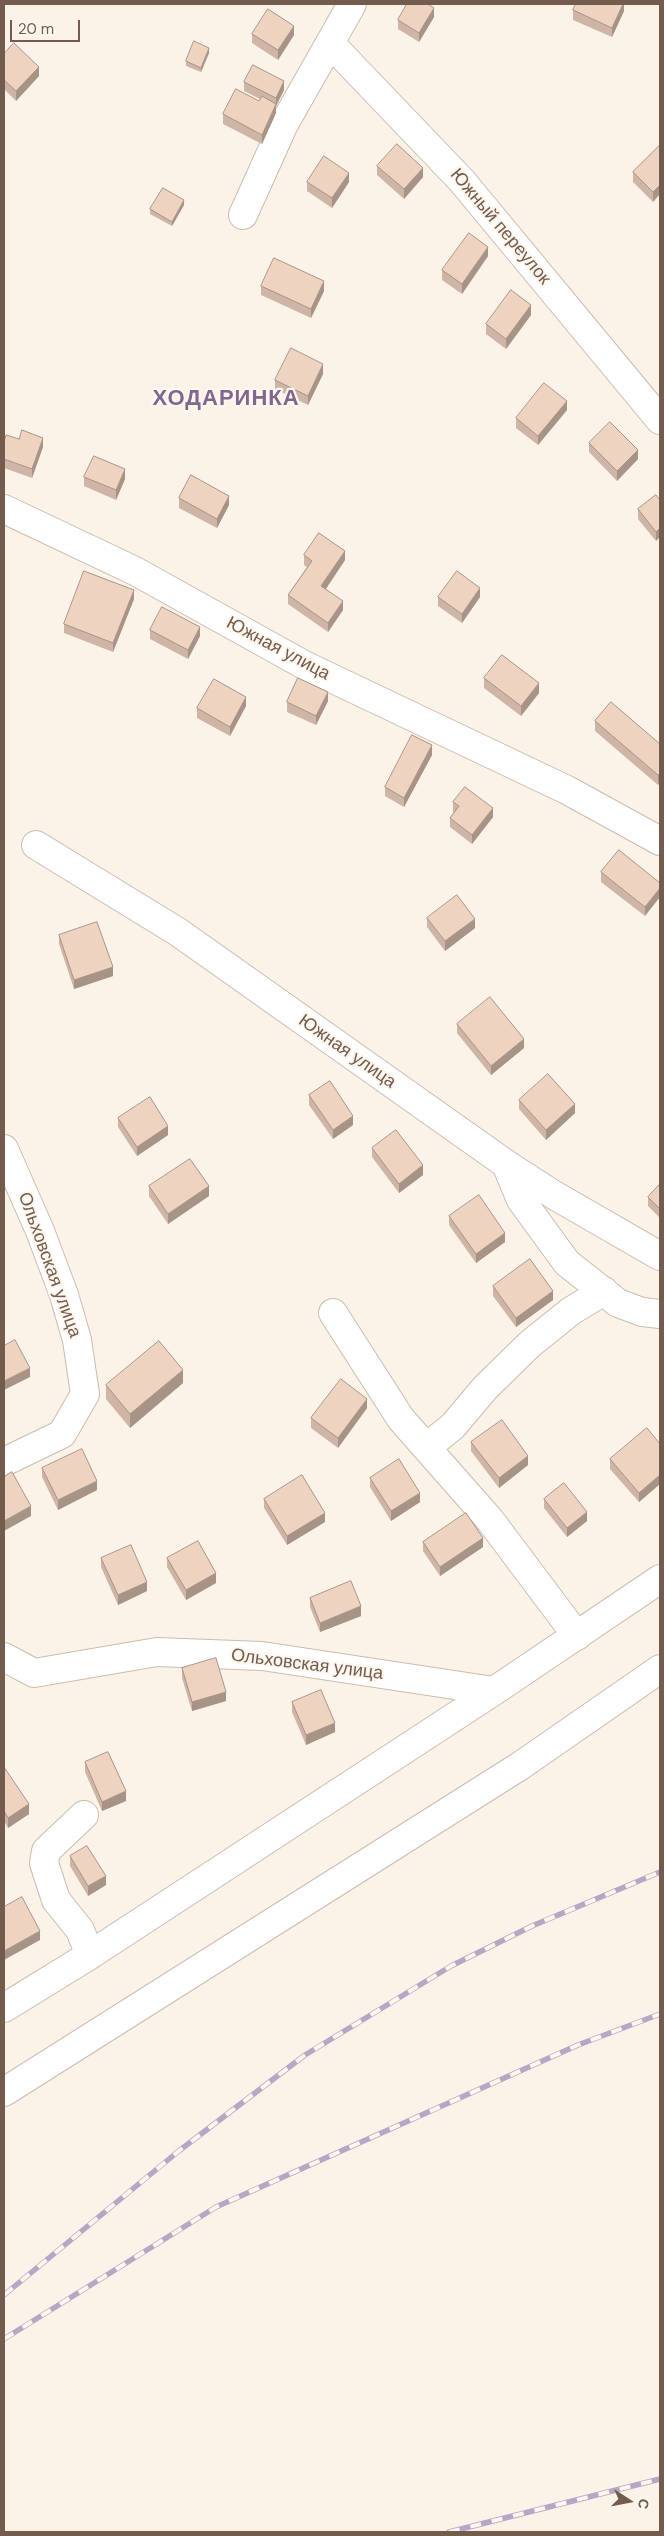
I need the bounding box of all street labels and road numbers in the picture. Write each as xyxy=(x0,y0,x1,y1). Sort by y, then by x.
street label: Южный переулок xyxy=(445,165,555,289)
street label: Южная улица xyxy=(223,613,333,685)
street label: Южная улица xyxy=(294,1010,400,1094)
street label: Ольховская улица xyxy=(13,1189,85,1341)
street label: Ольховская улица xyxy=(230,1645,384,1685)

